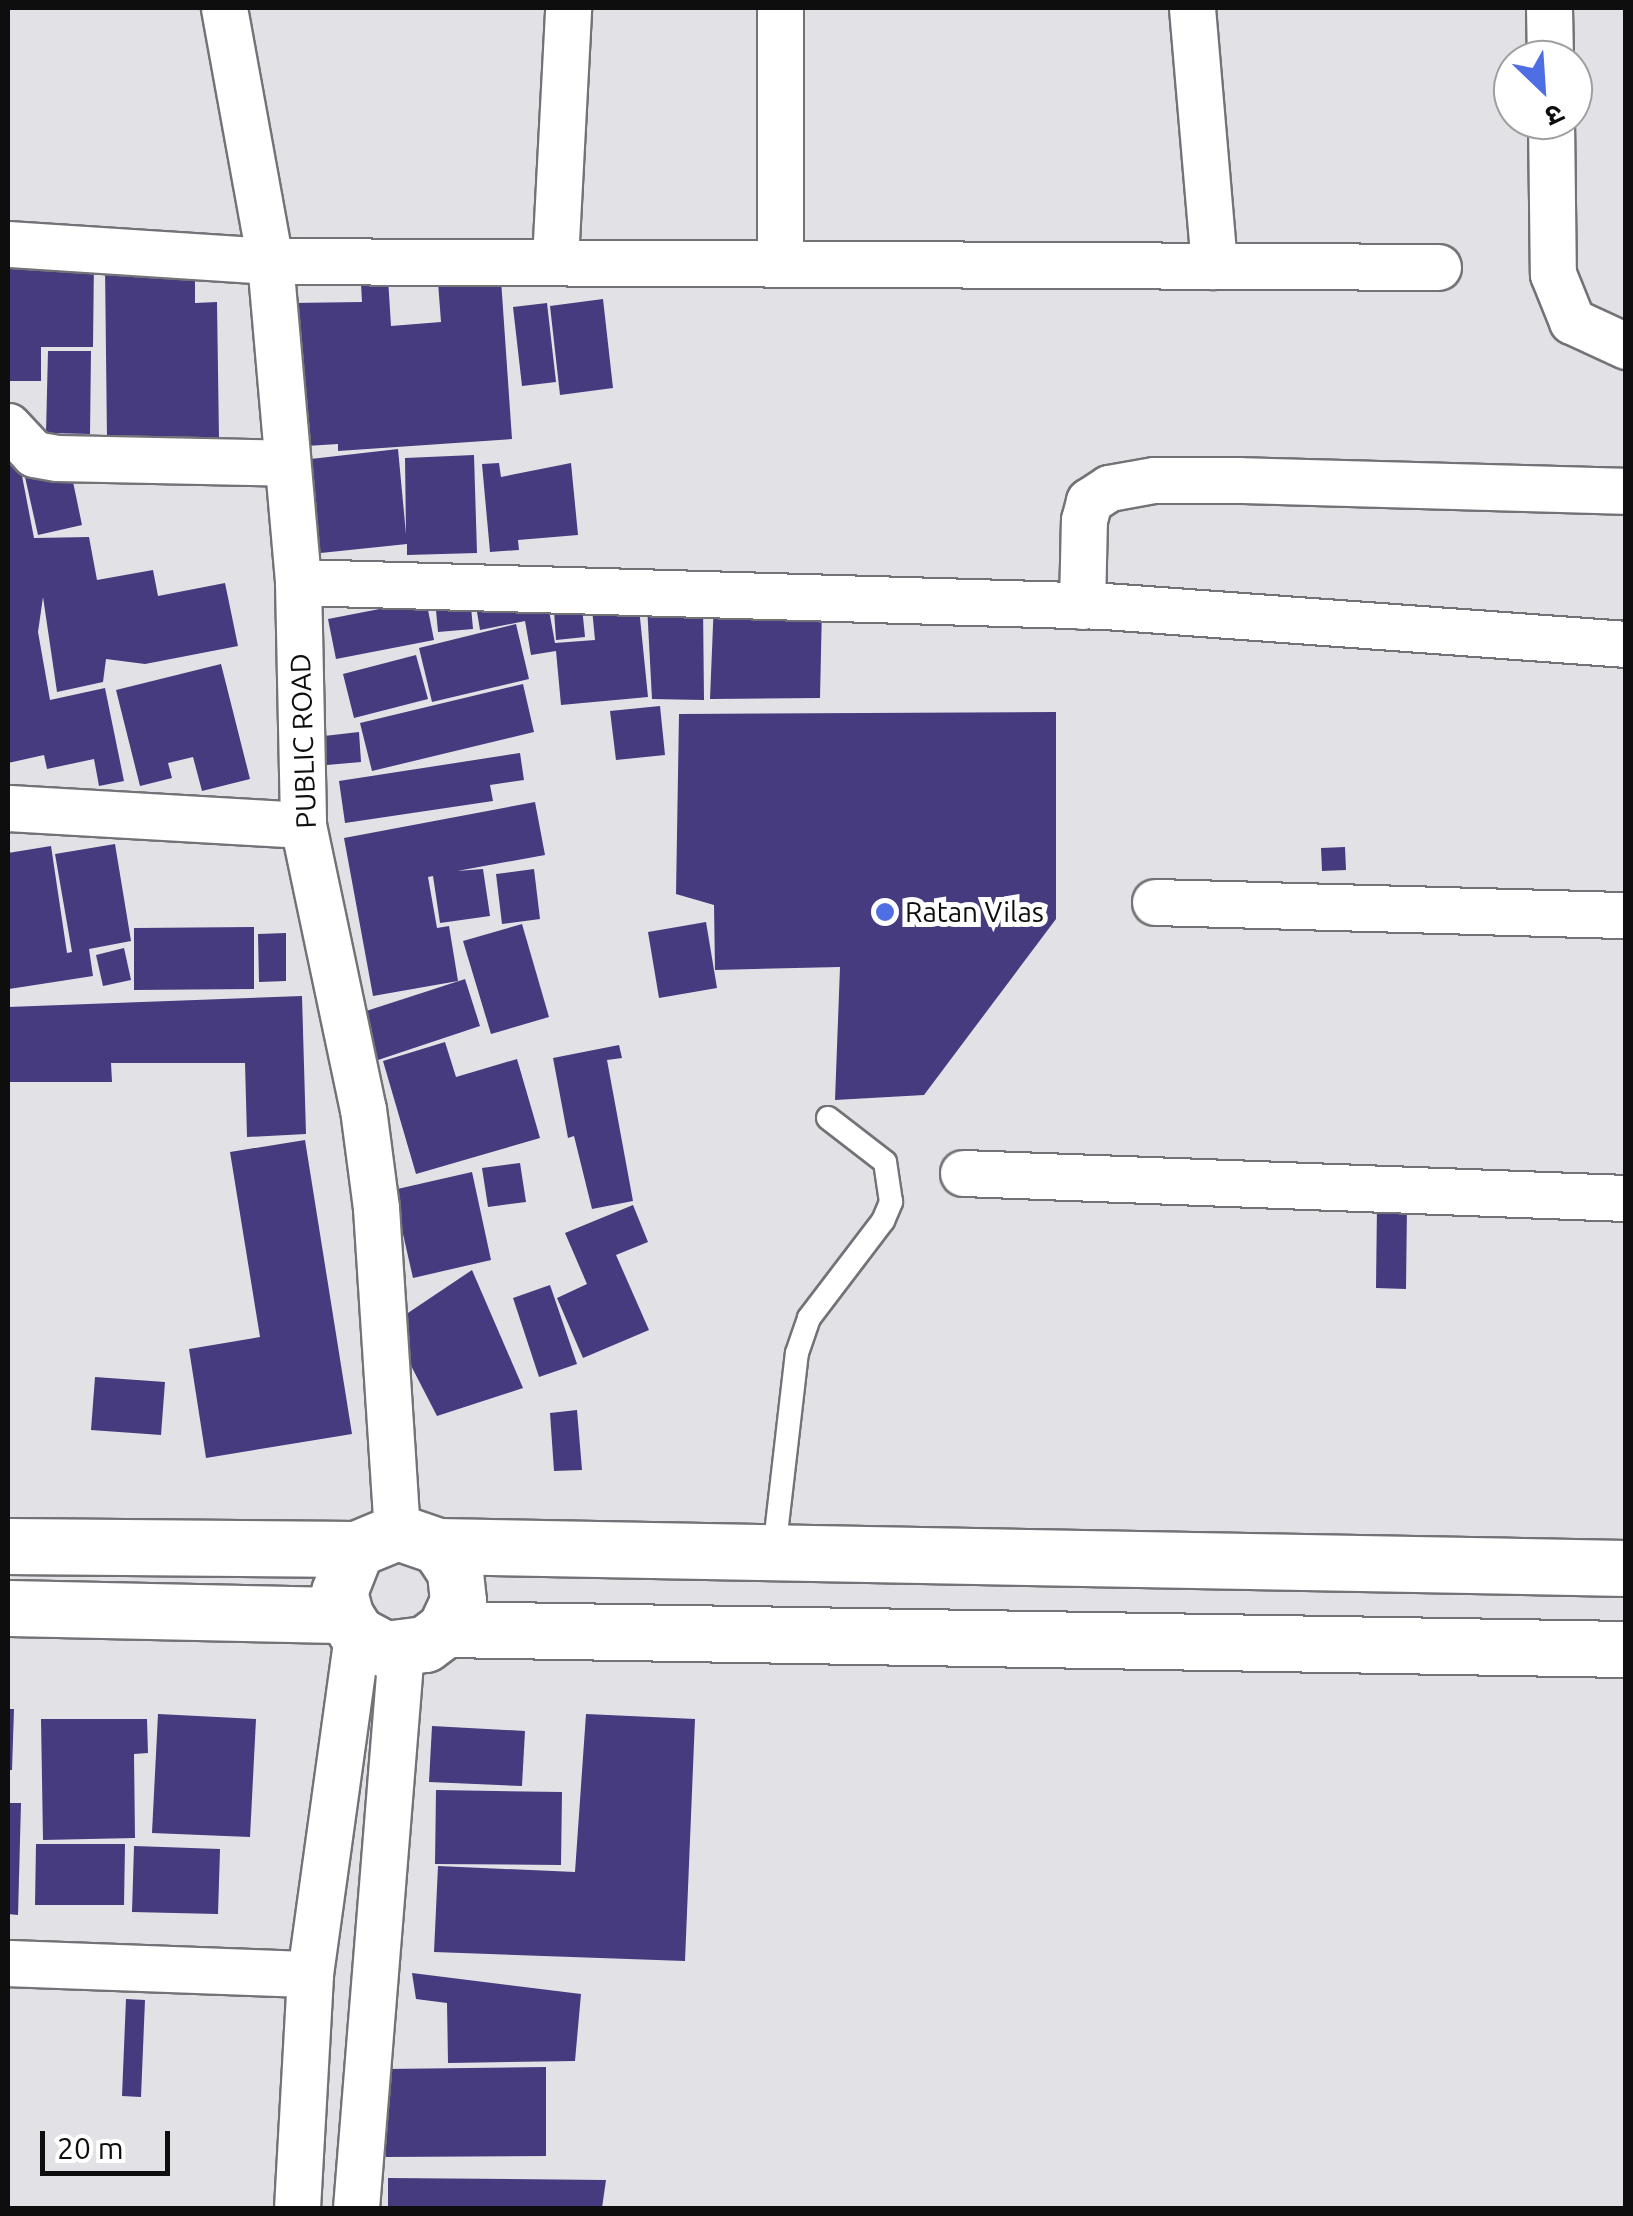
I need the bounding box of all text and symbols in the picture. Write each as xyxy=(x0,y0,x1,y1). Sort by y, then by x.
north arrow xyxy=(1493,40,1593,140)
text: उ xyxy=(1541,98,1569,133)
street label: PUBLIC ROAD xyxy=(283,653,323,829)
place label: Ratan Vilas xyxy=(905,895,1044,929)
marker: Ratan Vilas xyxy=(874,901,896,923)
scale bar xyxy=(45,2111,175,2173)
text: 20 m xyxy=(57,2131,124,2165)

